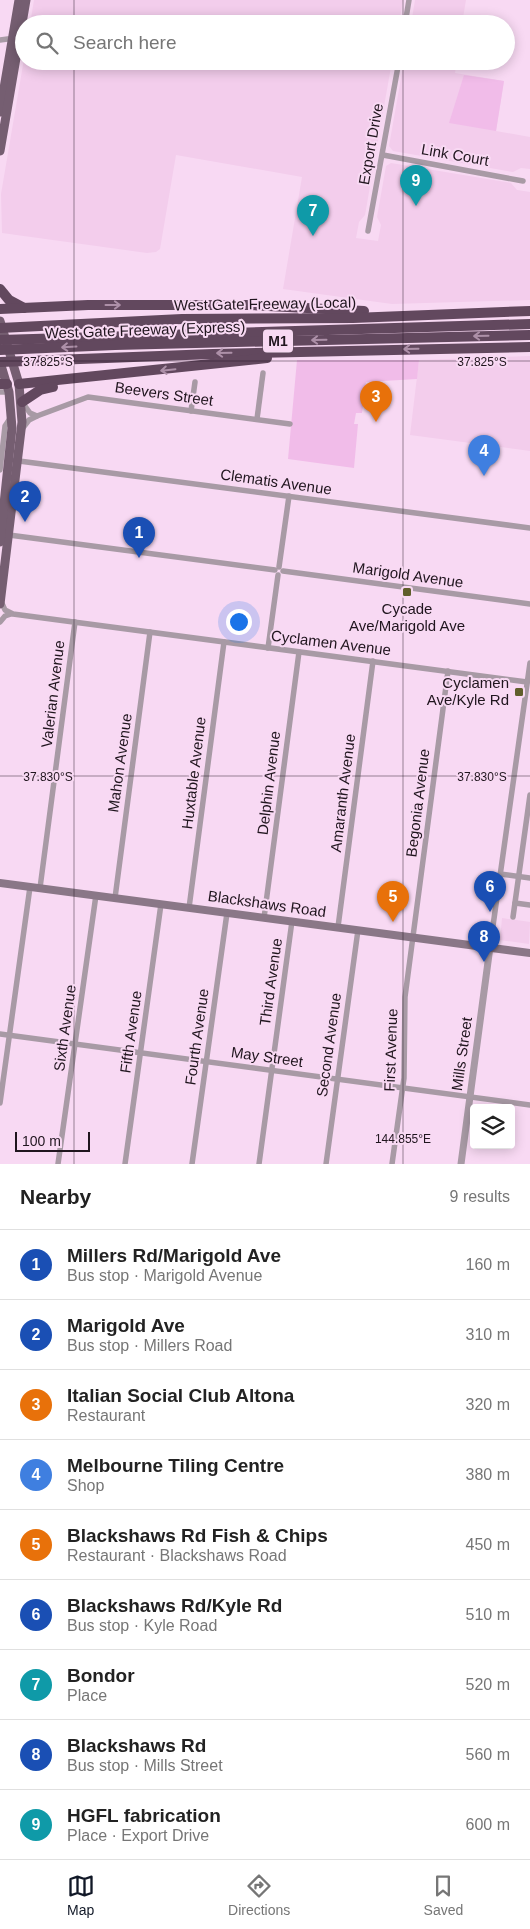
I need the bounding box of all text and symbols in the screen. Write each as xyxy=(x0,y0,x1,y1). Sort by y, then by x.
search box xyxy=(15,15,515,70)
icon: search xyxy=(33,29,61,57)
text: Search here xyxy=(73,32,177,53)
street label: Export Drive xyxy=(355,102,386,186)
street label: Link Court xyxy=(420,140,491,169)
pin: 9 xyxy=(400,165,432,206)
pin: 7 xyxy=(297,195,329,236)
street label: West Gate Freeway (Local) xyxy=(174,293,356,314)
one-way arrow xyxy=(105,300,121,310)
street label: West Gate Freeway (Express) xyxy=(44,318,246,341)
road number: M1 xyxy=(263,330,293,352)
one-way arrow xyxy=(474,331,490,341)
one-way arrow xyxy=(311,335,328,345)
one-way arrow xyxy=(61,342,77,351)
one-way arrow xyxy=(404,345,420,354)
one-way arrow xyxy=(216,348,232,358)
text: 37.825°S xyxy=(23,355,73,369)
text: 37.825°S xyxy=(457,355,507,369)
one-way arrow xyxy=(160,365,176,375)
street label: Beevers Street xyxy=(114,378,215,409)
pin: 3 xyxy=(360,381,392,422)
pin: 4 xyxy=(468,435,500,476)
street label: Clematis Avenue xyxy=(219,465,333,498)
pin: 2 xyxy=(9,481,41,522)
pin: 1 xyxy=(123,517,155,558)
street label: Marigold Avenue xyxy=(352,558,464,591)
marker: Cycade Ave/Marigold Ave xyxy=(401,586,413,598)
place label: Cycade Ave/Marigold Ave xyxy=(349,600,465,634)
your location xyxy=(226,609,252,635)
street label: Cyclamen Avenue xyxy=(270,627,392,658)
street label: Valerian Avenue xyxy=(37,639,68,749)
place label: Cyclamen Ave/Kyle Rd xyxy=(427,674,509,708)
marker: Cyclamen Ave/Kyle Rd xyxy=(513,686,525,698)
street label: Mahon Avenue xyxy=(104,712,135,814)
street label: Huxtable Avenue xyxy=(178,716,209,830)
street label: Delphin Avenue xyxy=(254,730,283,836)
street label: Amaranth Avenue xyxy=(327,733,358,853)
street label: Begonia Avenue xyxy=(402,748,433,858)
text: 37.830°S xyxy=(23,770,73,784)
text: 37.830°S xyxy=(457,770,507,784)
pin: 6 xyxy=(474,871,506,912)
pin: 5 xyxy=(377,881,409,922)
street label: Blackshaws Road xyxy=(207,887,327,920)
pin: 8 xyxy=(468,921,500,962)
street label: Third Avenue xyxy=(256,937,285,1027)
street label: Sixth Avenue xyxy=(50,984,79,1072)
street label: Fourth Avenue xyxy=(181,988,212,1086)
street label: Fifth Avenue xyxy=(116,990,145,1074)
street label: Second Avenue xyxy=(313,992,344,1098)
street label: First Avenue xyxy=(381,1008,400,1092)
street label: Mills Street xyxy=(448,1015,475,1092)
street label: May Street xyxy=(230,1043,305,1070)
map controls xyxy=(470,1104,515,1149)
button: layers xyxy=(470,1104,515,1149)
scale bar xyxy=(15,1129,90,1152)
text: 144.855°E xyxy=(375,1132,431,1146)
text: 100 m xyxy=(22,1133,61,1149)
text: Nearby xyxy=(20,1185,91,1208)
text: 9 results xyxy=(450,1188,510,1205)
text: Millers Rd/Marigold Ave xyxy=(67,1245,281,1266)
text: 1 xyxy=(32,1256,40,1273)
text: 160 m xyxy=(466,1256,510,1273)
text: Bus stop · Marigold Avenue xyxy=(67,1267,262,1284)
text: Marigold Ave xyxy=(67,1315,185,1336)
text: 2 xyxy=(32,1326,40,1343)
text: 310 m xyxy=(466,1326,510,1343)
text: Bus stop · Millers Road xyxy=(67,1337,232,1354)
text: Italian Social Club Altona xyxy=(67,1385,294,1406)
text: 3 xyxy=(32,1396,40,1413)
text: 320 m xyxy=(466,1396,510,1413)
text: Restaurant xyxy=(67,1407,145,1424)
text: Melbourne Tiling Centre xyxy=(67,1455,284,1476)
text: 4 xyxy=(32,1466,40,1483)
text: 380 m xyxy=(466,1466,510,1483)
text: Shop xyxy=(67,1477,104,1494)
text: Blackshaws Rd Fish & Chips xyxy=(67,1525,328,1546)
text: 5 xyxy=(32,1536,40,1553)
text: 450 m xyxy=(466,1536,510,1553)
text: Restaurant · Blackshaws Road xyxy=(67,1547,287,1564)
text: Blackshaws Rd/Kyle Rd xyxy=(67,1595,282,1616)
text: 6 xyxy=(32,1606,40,1623)
text: 510 m xyxy=(466,1606,510,1623)
text: Bus stop · Kyle Road xyxy=(67,1617,217,1634)
text: Bondor xyxy=(67,1665,135,1686)
text: 7 xyxy=(32,1676,40,1693)
text: 520 m xyxy=(466,1676,510,1693)
text: Place xyxy=(67,1687,107,1704)
text: Blackshaws Rd xyxy=(67,1735,206,1756)
text: 8 xyxy=(32,1746,40,1763)
text: 560 m xyxy=(466,1746,510,1763)
text: Bus stop · Mills Street xyxy=(67,1757,223,1774)
text: HGFL fabrication xyxy=(67,1805,221,1826)
text: 9 xyxy=(32,1816,40,1833)
text: 600 m xyxy=(466,1816,510,1833)
text: Place · Export Drive xyxy=(67,1827,209,1844)
tab: Map xyxy=(67,1872,95,1918)
tab: Directions xyxy=(228,1872,290,1918)
tab: Saved xyxy=(424,1872,463,1918)

